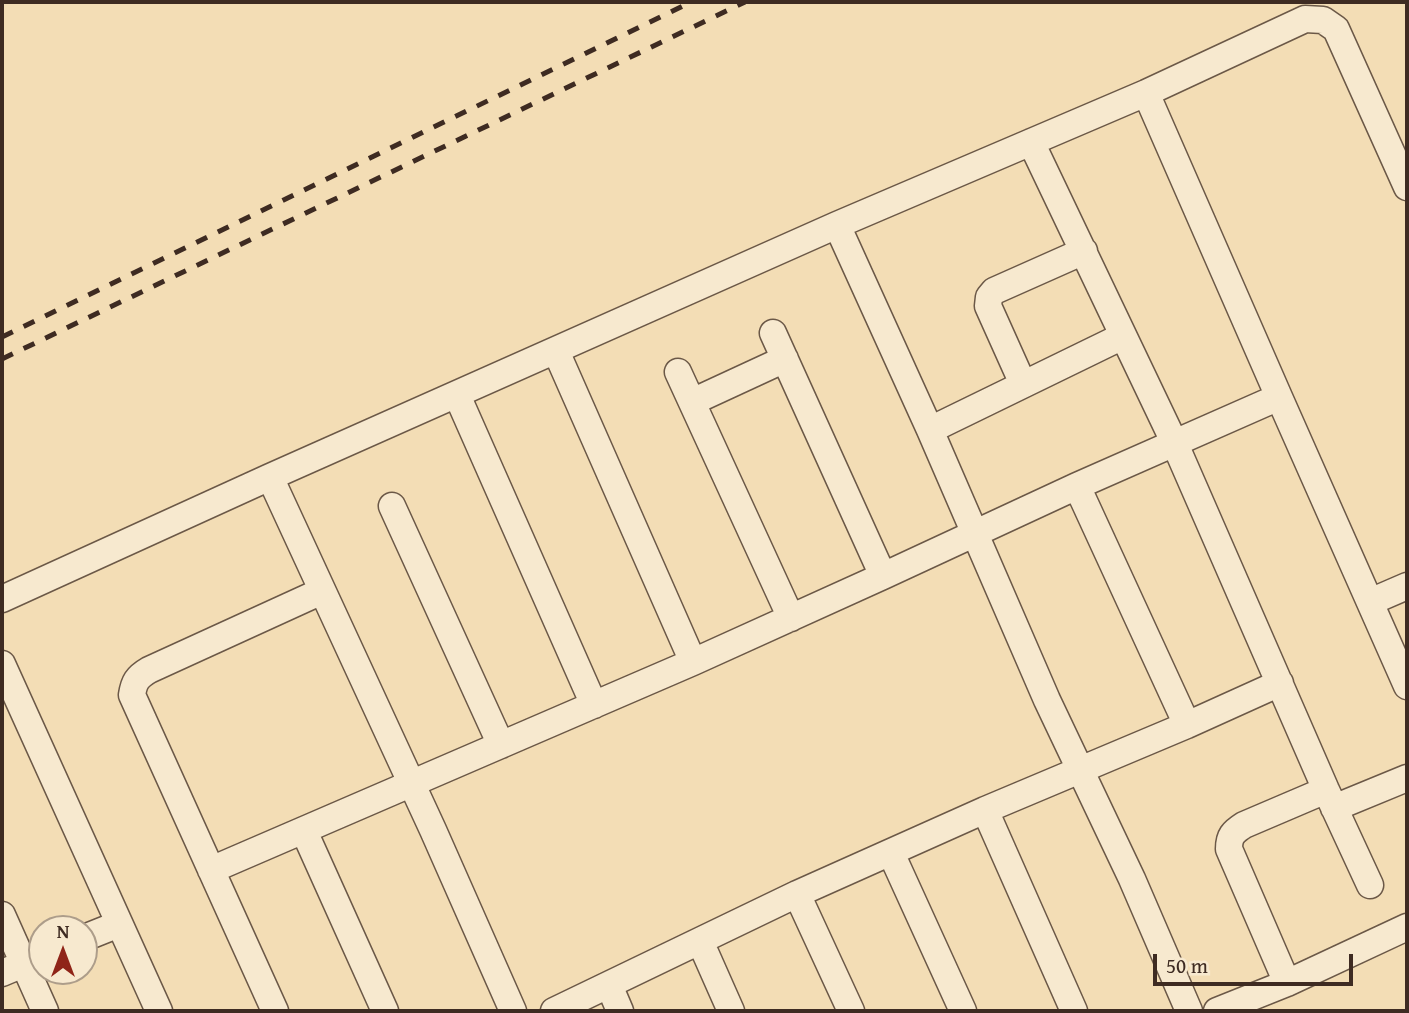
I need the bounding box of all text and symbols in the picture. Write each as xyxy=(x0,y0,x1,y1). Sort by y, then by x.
north arrow xyxy=(28,915,98,985)
text: N xyxy=(57,917,69,945)
scale bar xyxy=(1157,940,1356,984)
text: 50 m xyxy=(1166,950,1208,981)

